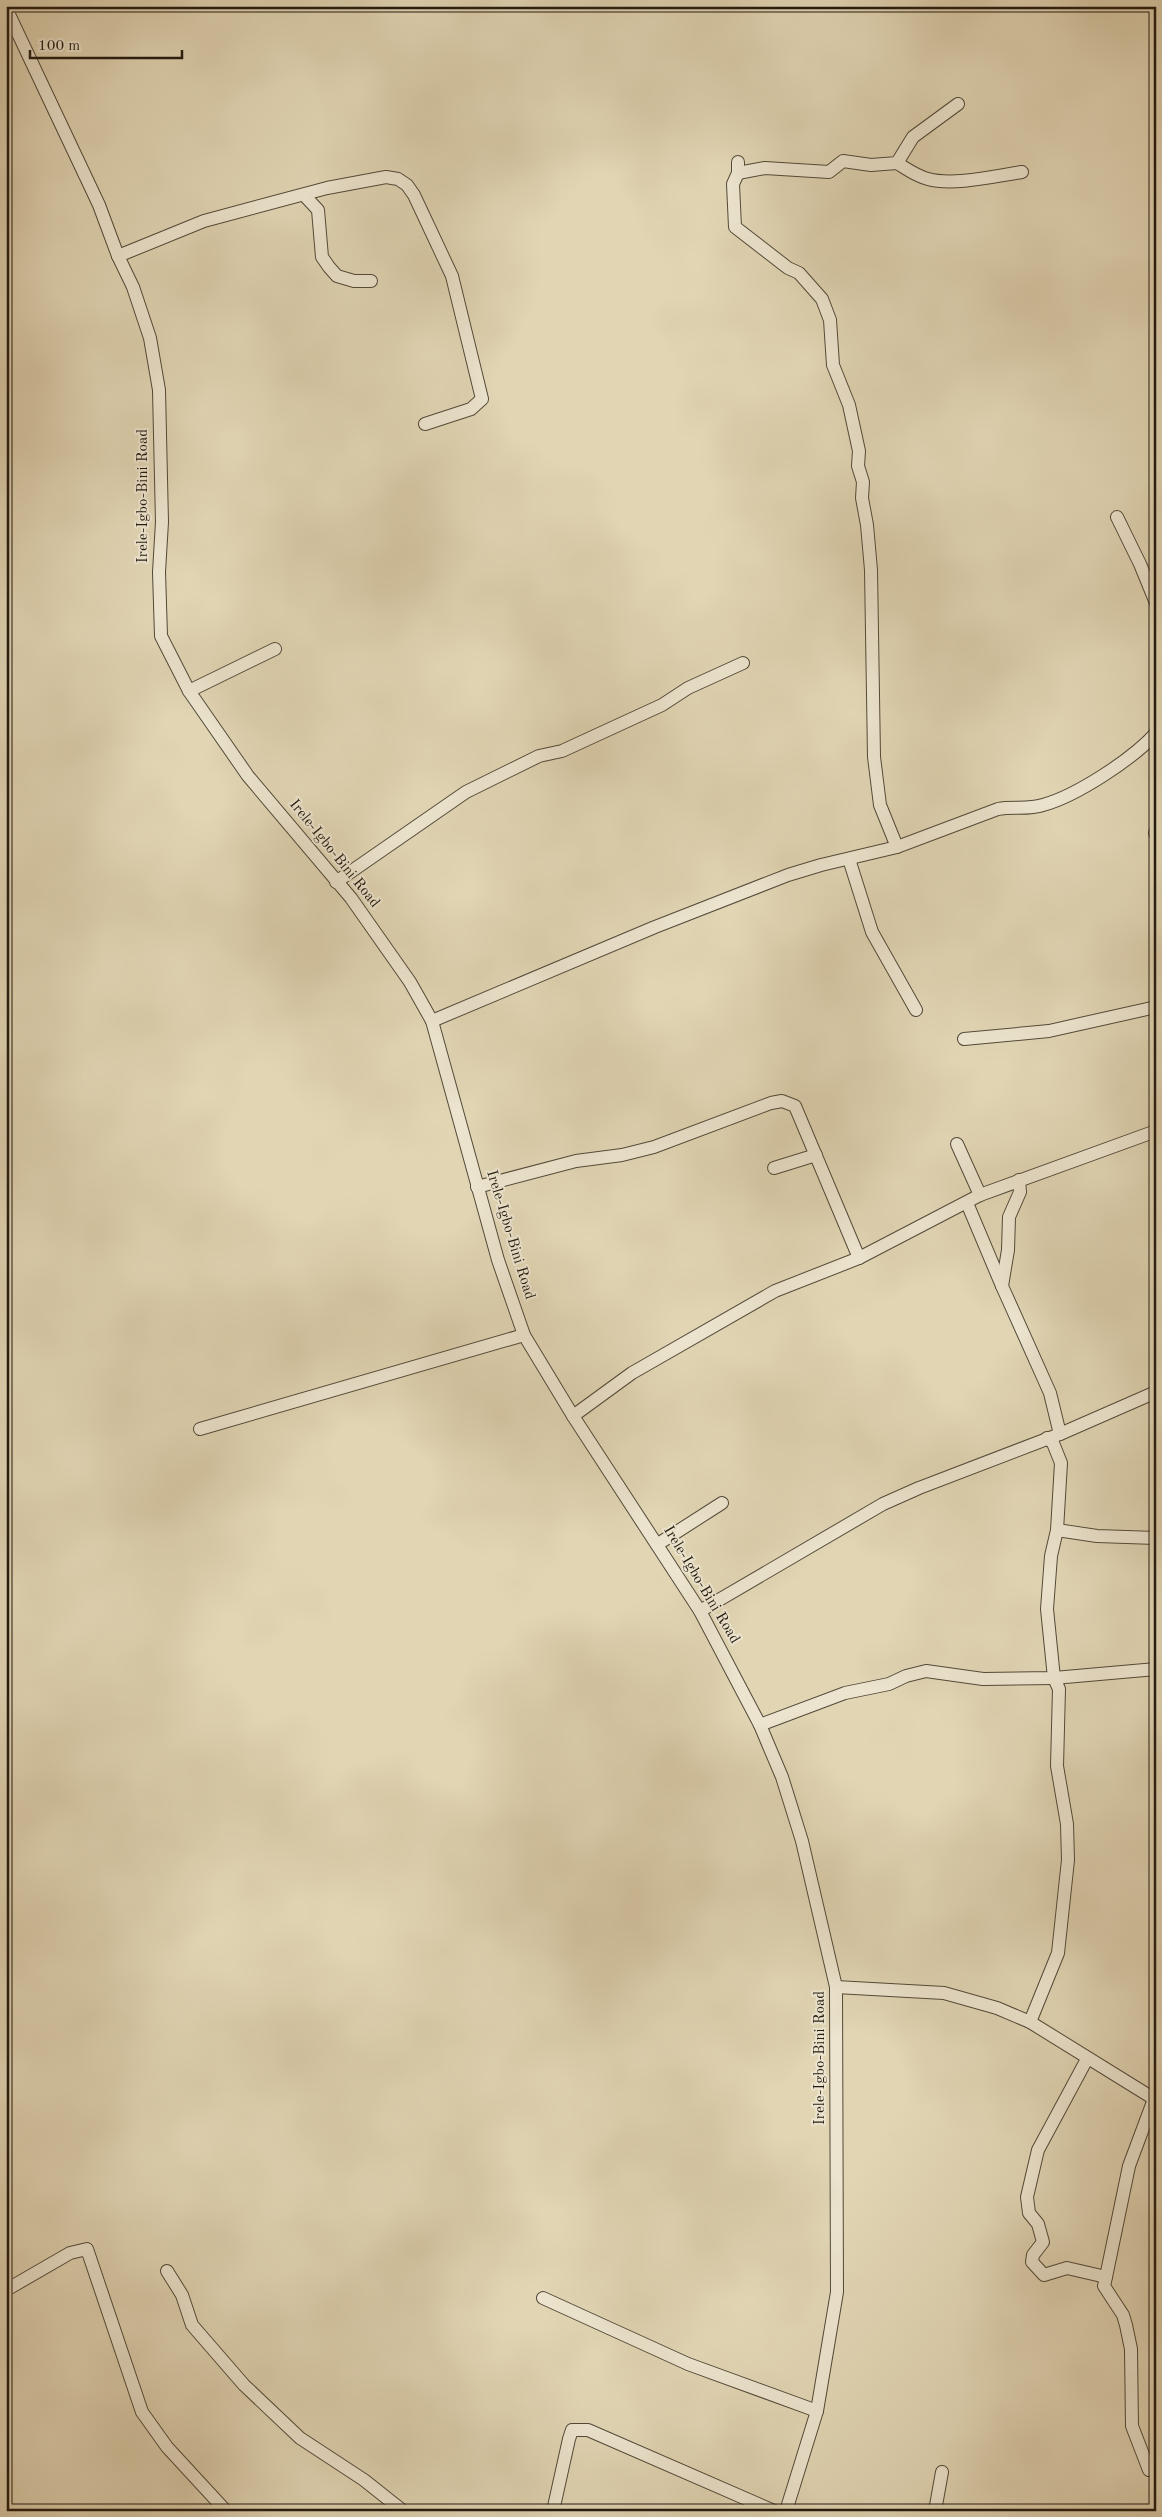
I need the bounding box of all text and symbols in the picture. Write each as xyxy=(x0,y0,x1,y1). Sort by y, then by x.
scale bar xyxy=(30,28,182,60)
text: 100 m xyxy=(38,39,80,54)
street label: Irele-Igbo-Bini Road xyxy=(136,429,151,563)
street label: Irele-Igbo-Bini Road xyxy=(286,797,382,911)
street label: Irele-Igbo-Bini Road xyxy=(483,1169,537,1302)
street label: Irele-Igbo-Bini Road xyxy=(660,1524,742,1647)
street label: Irele-Igbo-Bini Road xyxy=(813,1991,828,2125)

